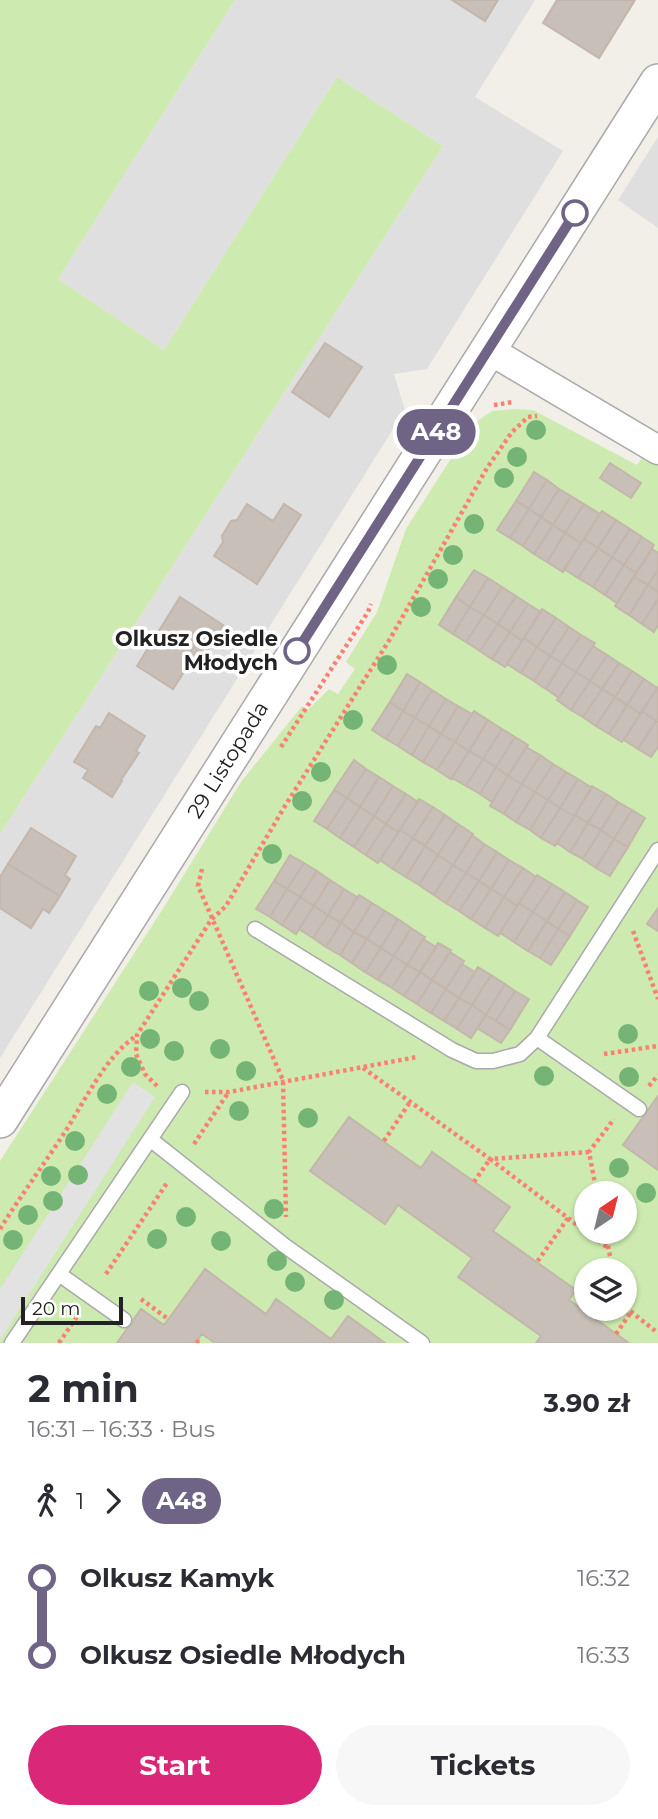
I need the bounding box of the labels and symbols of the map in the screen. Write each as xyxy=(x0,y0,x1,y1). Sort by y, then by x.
unlabelled marker xyxy=(562,200,588,226)
line badge: A48 xyxy=(396,409,476,455)
place label: Olkusz Osiedle Młodych xyxy=(115,626,278,675)
marker: Olkusz Osiedle Młodych xyxy=(284,638,310,664)
street label: 29 Listopada xyxy=(182,697,273,823)
north arrow xyxy=(574,1181,637,1244)
scale bar xyxy=(21,1294,122,1326)

